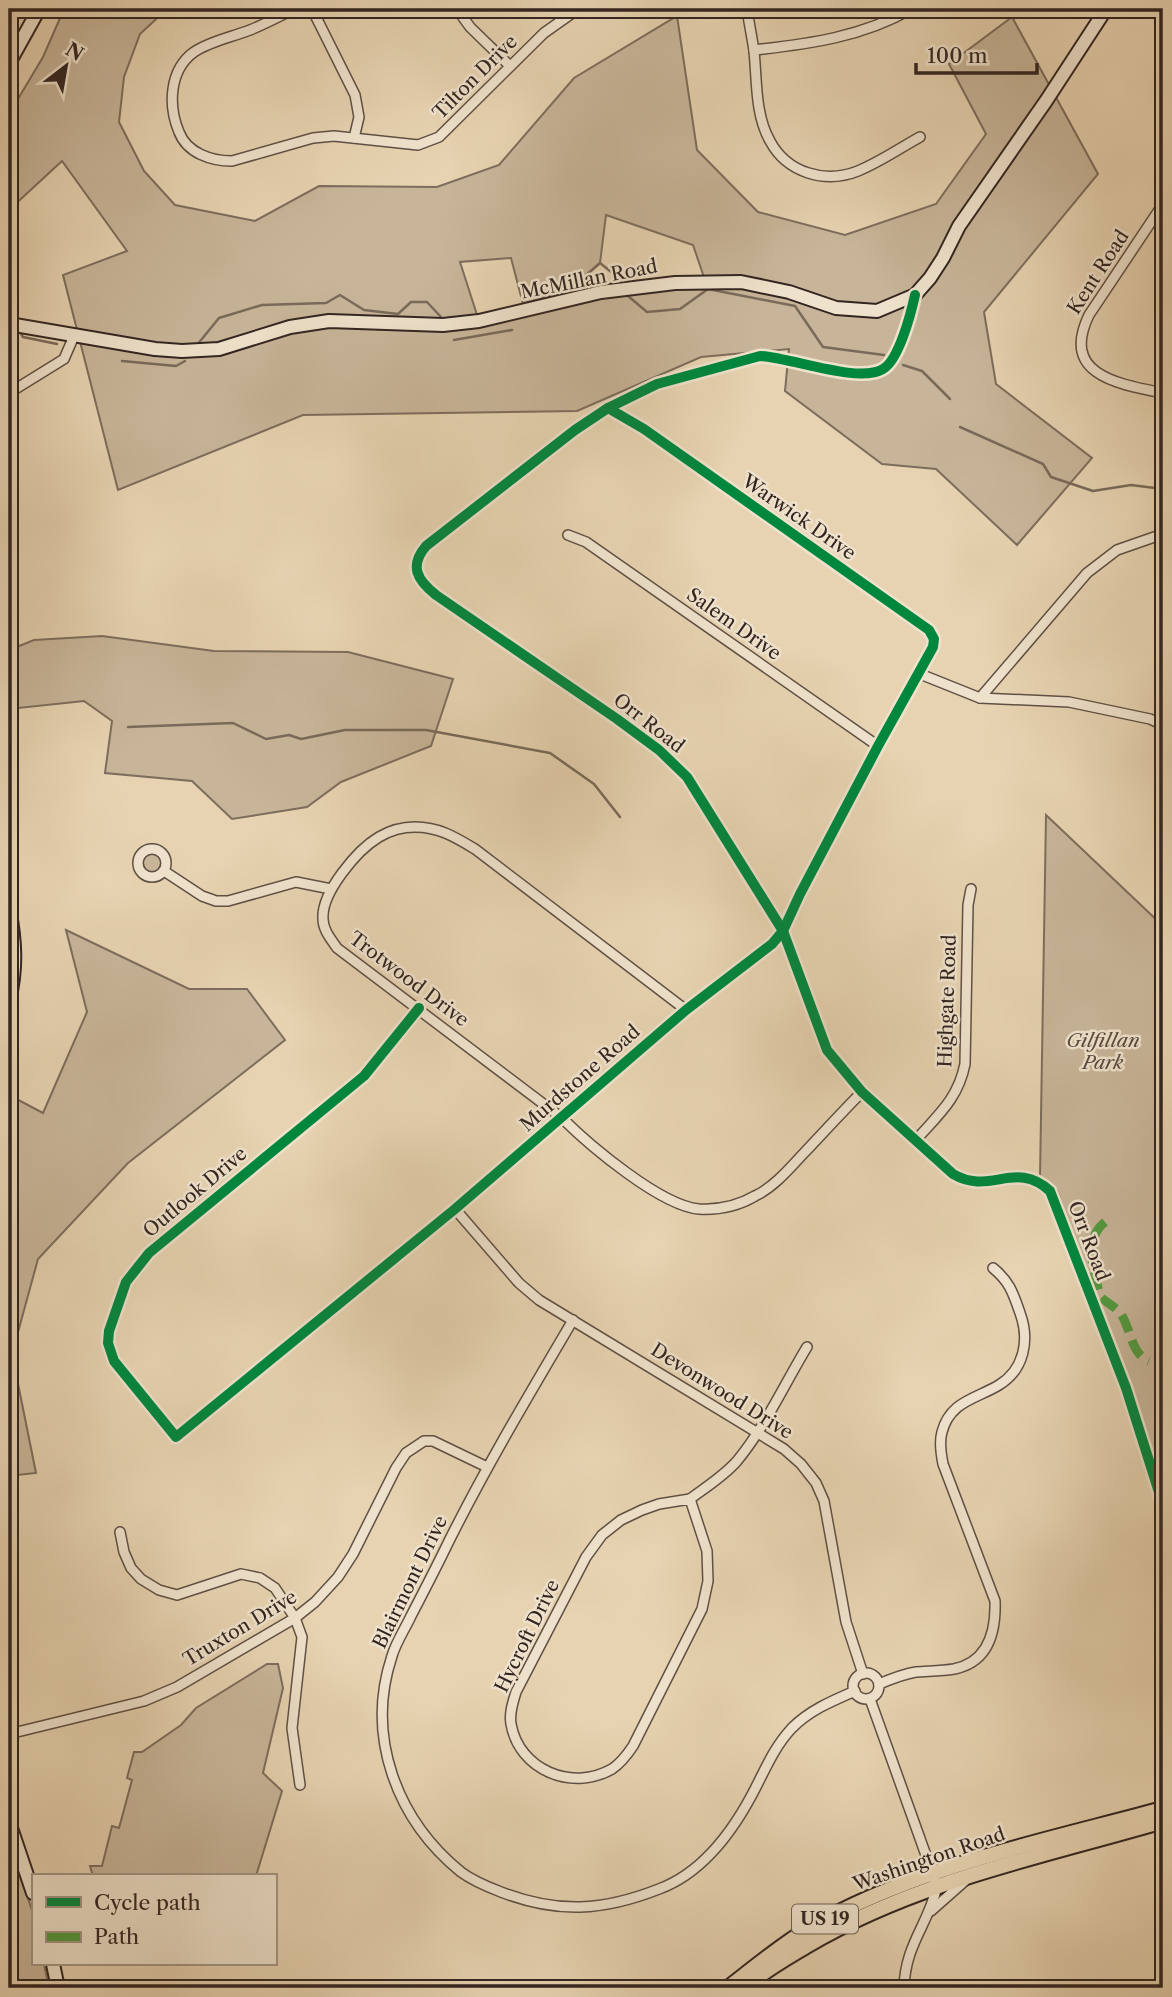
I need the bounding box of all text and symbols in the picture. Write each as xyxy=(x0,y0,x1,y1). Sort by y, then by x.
street label: Tilton Drive xyxy=(428,30,522,124)
north arrow xyxy=(32,32,102,102)
scale bar xyxy=(916,32,1037,76)
text: N xyxy=(61,38,87,66)
text: 100 m xyxy=(927,43,988,68)
street label: Kent Road xyxy=(1062,225,1134,318)
street label: McMillan Road xyxy=(519,254,660,304)
street label: Warwick Drive xyxy=(737,469,860,565)
street label: Salem Drive xyxy=(682,583,786,665)
street label: Orr Road xyxy=(609,688,689,758)
street label: Trotwood Drive xyxy=(345,927,473,1031)
street label: Highgate Road xyxy=(933,934,961,1068)
street label: Murdstone Road xyxy=(515,1020,645,1136)
park label: Gilfillan Park xyxy=(1066,1029,1140,1074)
street label: Outlook Drive xyxy=(139,1142,251,1242)
street label: Orr Road xyxy=(1063,1198,1115,1284)
street label: Devonwood Drive xyxy=(647,1338,797,1444)
street label: Blairmont Drive xyxy=(368,1512,452,1652)
street label: Hycroft Drive xyxy=(490,1576,564,1696)
street label: Truxton Drive xyxy=(179,1585,301,1671)
street label: Washington Road xyxy=(849,1822,1008,1896)
legend xyxy=(32,1874,276,1966)
text: Cycle path xyxy=(94,1890,201,1915)
road number: US 19 xyxy=(792,1905,858,1934)
text: Path xyxy=(94,1924,139,1949)

